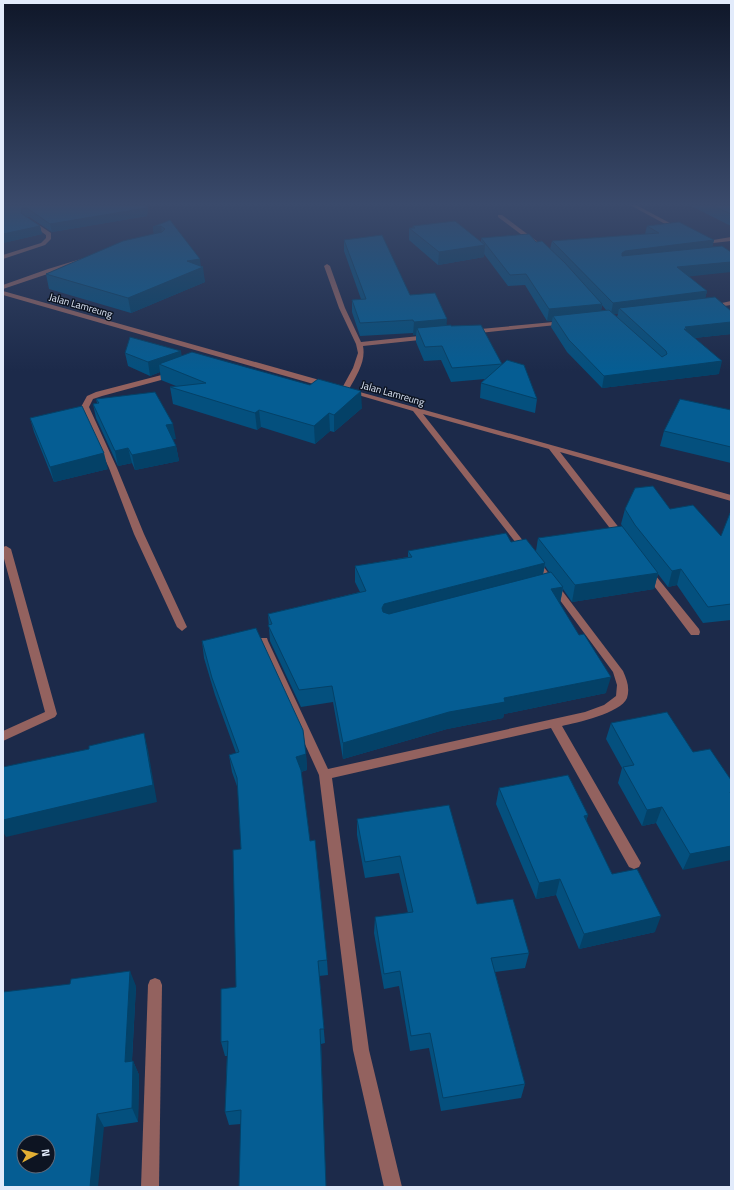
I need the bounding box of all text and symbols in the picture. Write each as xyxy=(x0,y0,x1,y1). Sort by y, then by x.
street label: Jalan Lamreung xyxy=(47,289,114,322)
street label: Jalan Lamreung xyxy=(359,377,426,410)
north arrow xyxy=(16,1134,56,1174)
text: N xyxy=(38,1148,54,1158)

